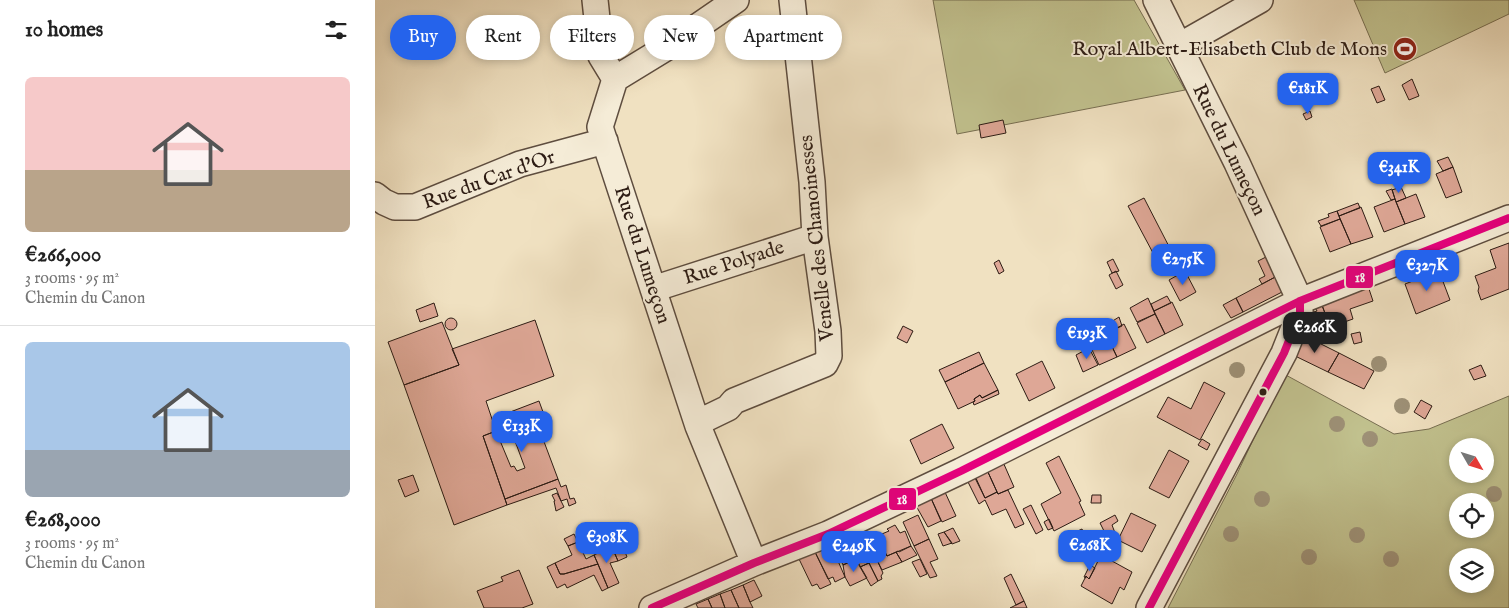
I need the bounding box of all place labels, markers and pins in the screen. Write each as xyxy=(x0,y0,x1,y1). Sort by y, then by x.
sports icon: Royal Albert-Elisabeth Club de Mons xyxy=(1392,36,1418,62)
place label: Royal Albert-Elisabeth Club de Mons xyxy=(1072,37,1387,62)
pin: €181K xyxy=(1273,72,1343,115)
pin: €341K xyxy=(1364,152,1434,194)
pin: €275K xyxy=(1148,244,1218,286)
pin: €327K xyxy=(1392,250,1462,292)
pin: €266K xyxy=(1280,312,1350,354)
pin: €193K xyxy=(1052,318,1122,360)
unlabelled marker xyxy=(1258,387,1268,397)
pin: €133K xyxy=(487,410,557,453)
pin: €308K xyxy=(572,522,642,564)
pin: €249K xyxy=(819,530,889,573)
pin: €268K xyxy=(1055,530,1125,572)

